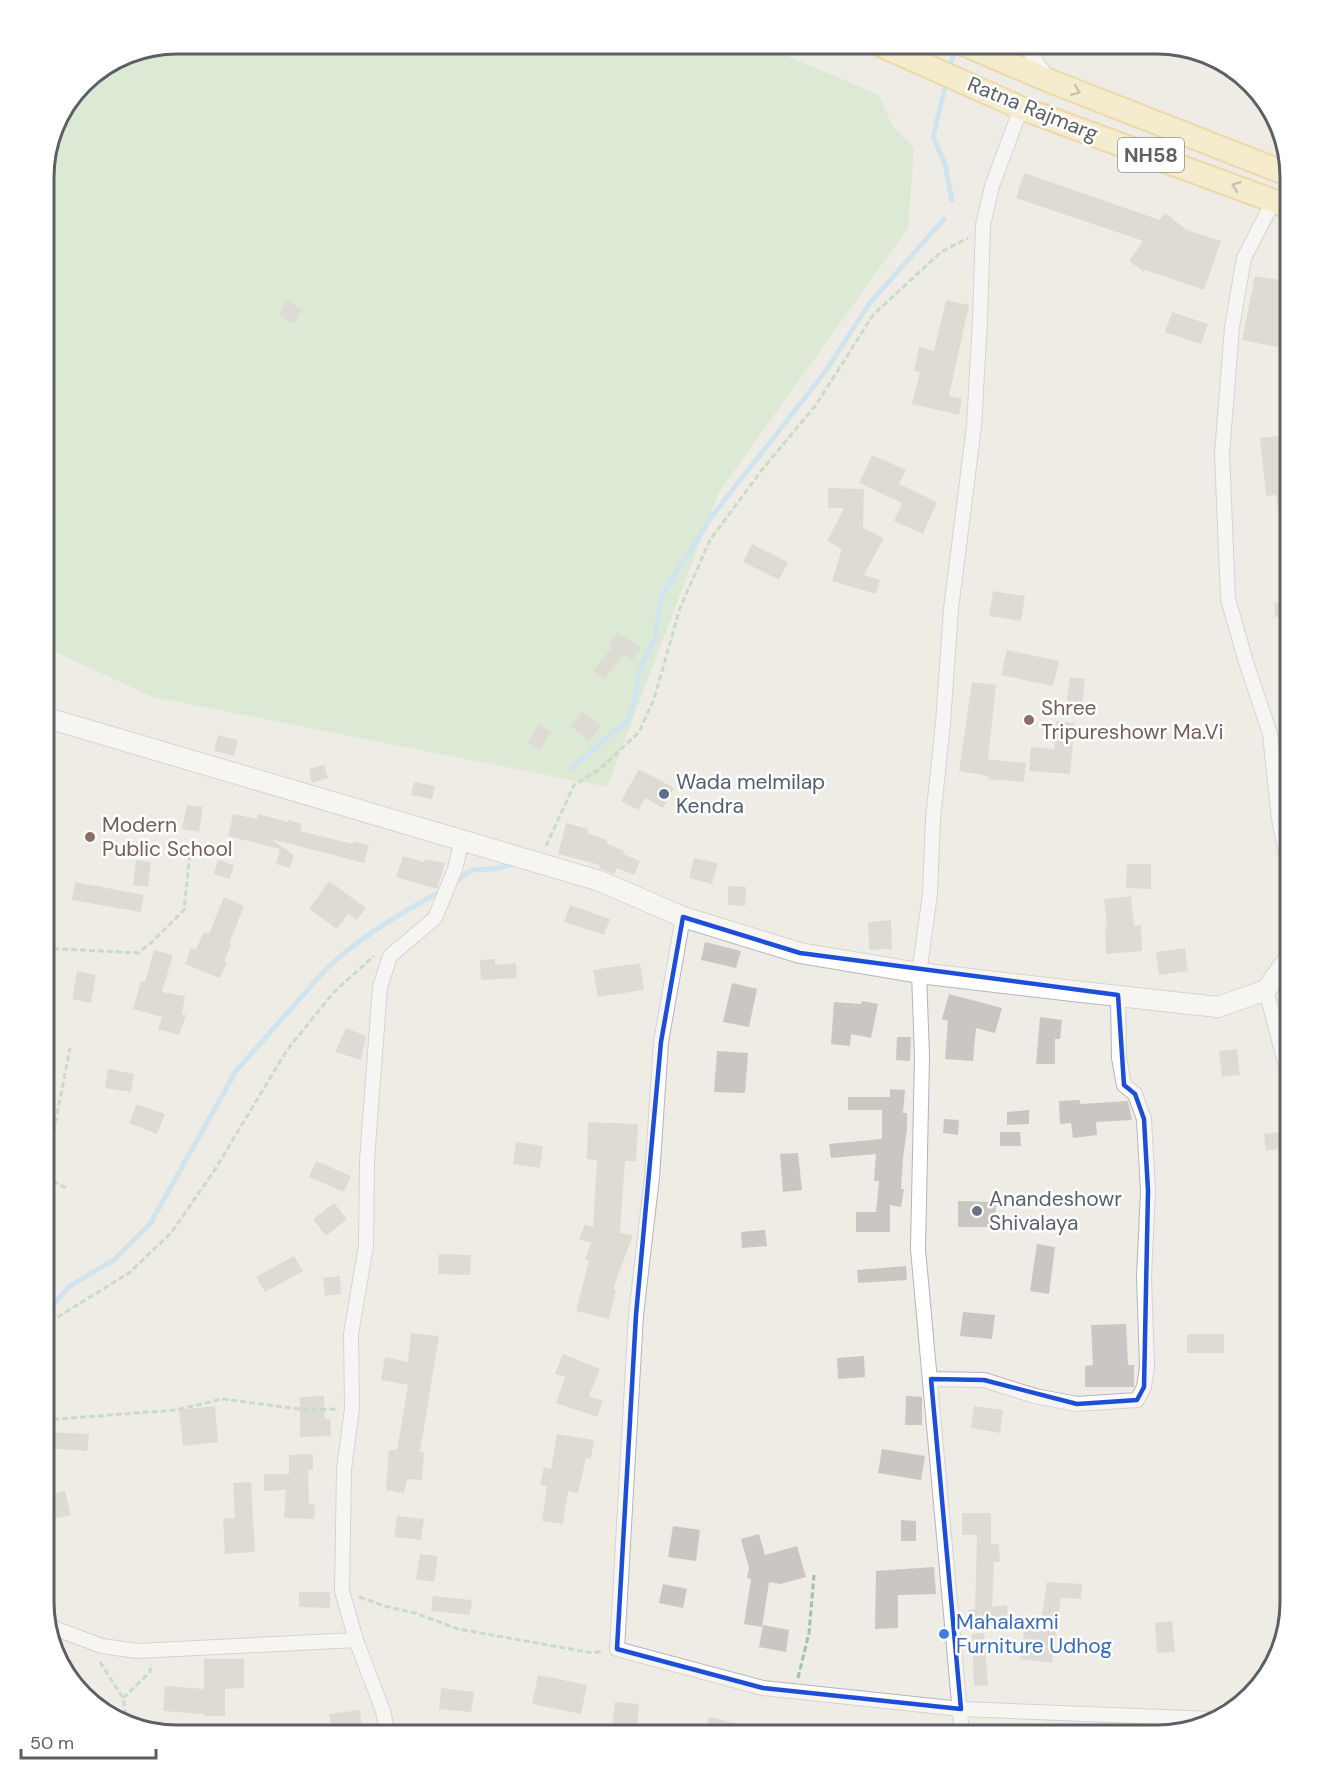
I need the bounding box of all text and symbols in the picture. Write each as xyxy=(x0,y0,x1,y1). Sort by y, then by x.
street label: Ratna Rajmarg xyxy=(963,70,1103,148)
one-way arrow xyxy=(1071,84,1081,97)
road number: NH58 xyxy=(1118,138,1184,172)
one-way arrow xyxy=(1231,181,1242,193)
place label: Shree Tripureshowr Ma.Vi xyxy=(1041,694,1224,746)
marker: Shree Tripureshowr Ma.Vi xyxy=(1022,713,1036,727)
place label: Wada melmilap Kendra xyxy=(676,768,825,820)
marker: Wada melmilap Kendra xyxy=(657,787,671,801)
place label: Modern Public School xyxy=(102,811,233,863)
marker: Modern Public School xyxy=(83,830,97,844)
place label: Anandeshowr Shivalaya xyxy=(989,1185,1122,1237)
marker: Anandeshowr Shivalaya xyxy=(970,1204,984,1218)
place label: Mahalaxmi Furniture Udhog xyxy=(956,1608,1112,1660)
marker: Mahalaxmi Furniture Udhog xyxy=(937,1627,951,1641)
scale bar xyxy=(21,1722,156,1760)
text: 50 m xyxy=(30,1731,74,1755)

